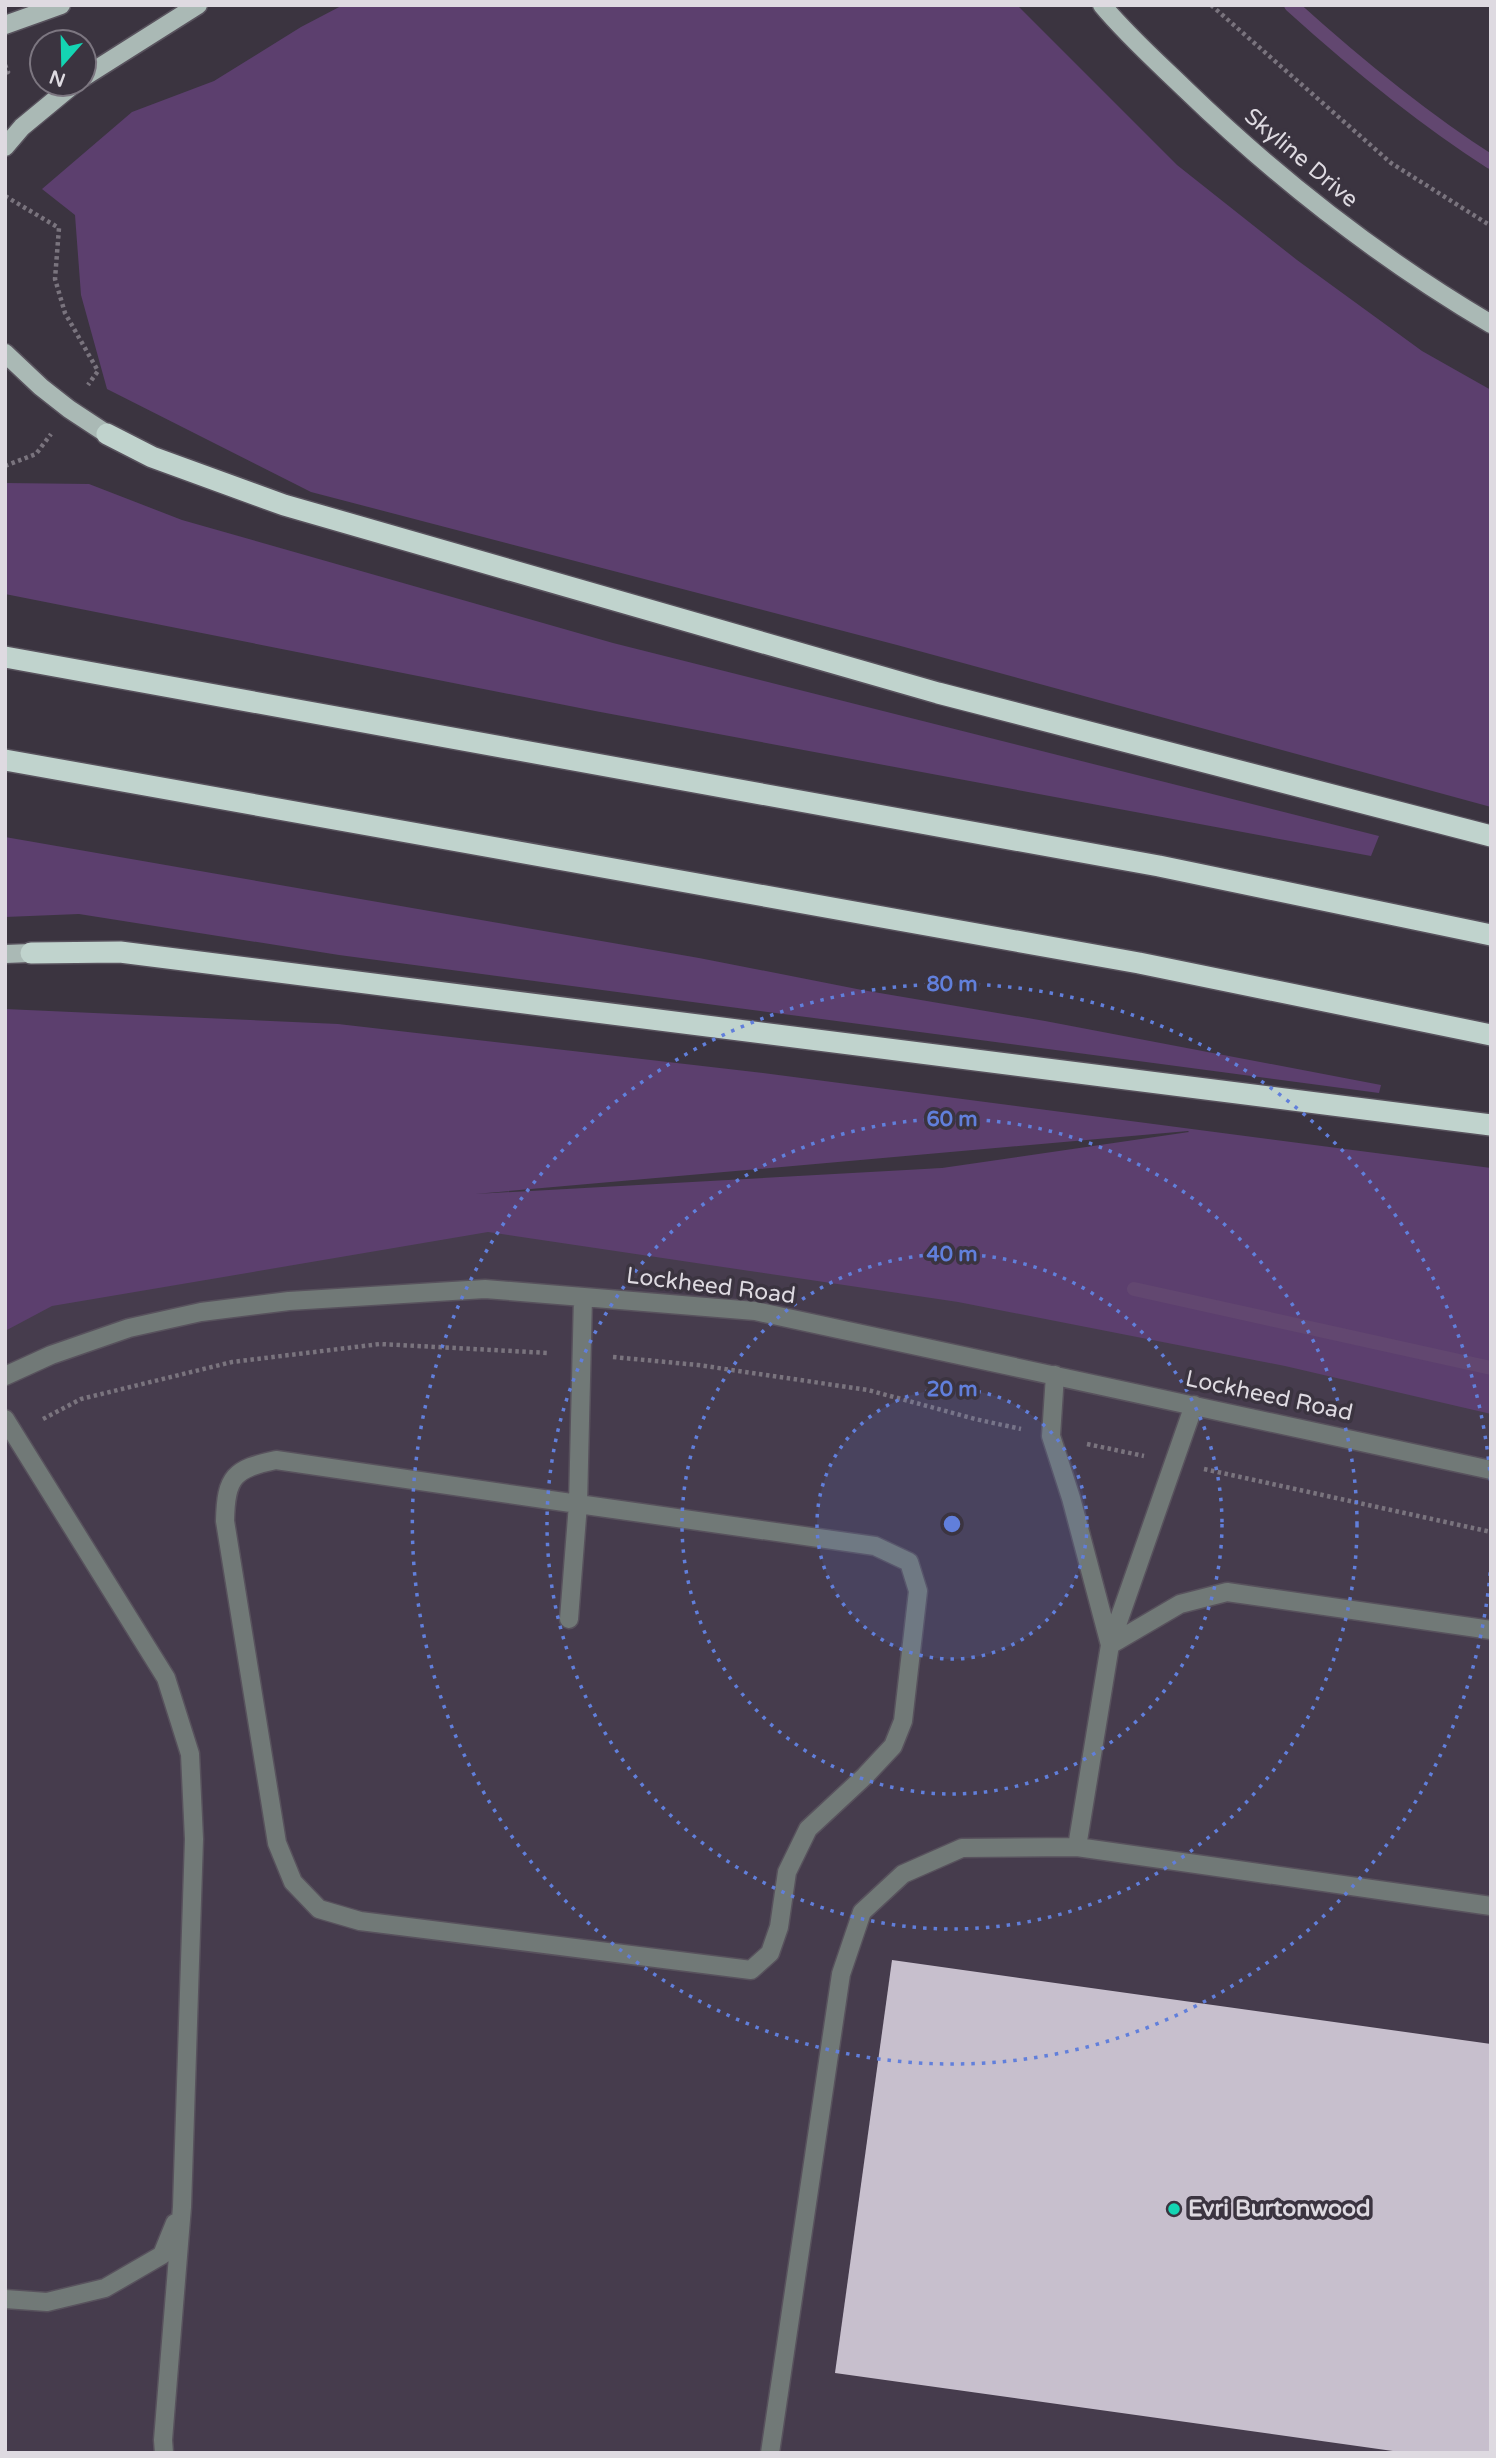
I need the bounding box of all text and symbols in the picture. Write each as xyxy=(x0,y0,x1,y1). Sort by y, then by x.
north arrow xyxy=(28,28,98,98)
text: N xyxy=(47,65,68,91)
street label: Skyline Drive xyxy=(1238,102,1364,214)
text: 80 m xyxy=(926,972,978,997)
text: 60 m xyxy=(926,1107,978,1132)
text: 40 m xyxy=(926,1242,978,1267)
street label: Lockheed Road xyxy=(625,1262,797,1310)
street label: Lockheed Road xyxy=(1183,1365,1355,1427)
text: 20 m xyxy=(926,1377,978,1402)
centre of rings xyxy=(940,1512,964,1536)
place label: Evri Burtonwood xyxy=(1188,2195,1371,2223)
marker: Evri Burtonwood xyxy=(1166,2201,1182,2217)

